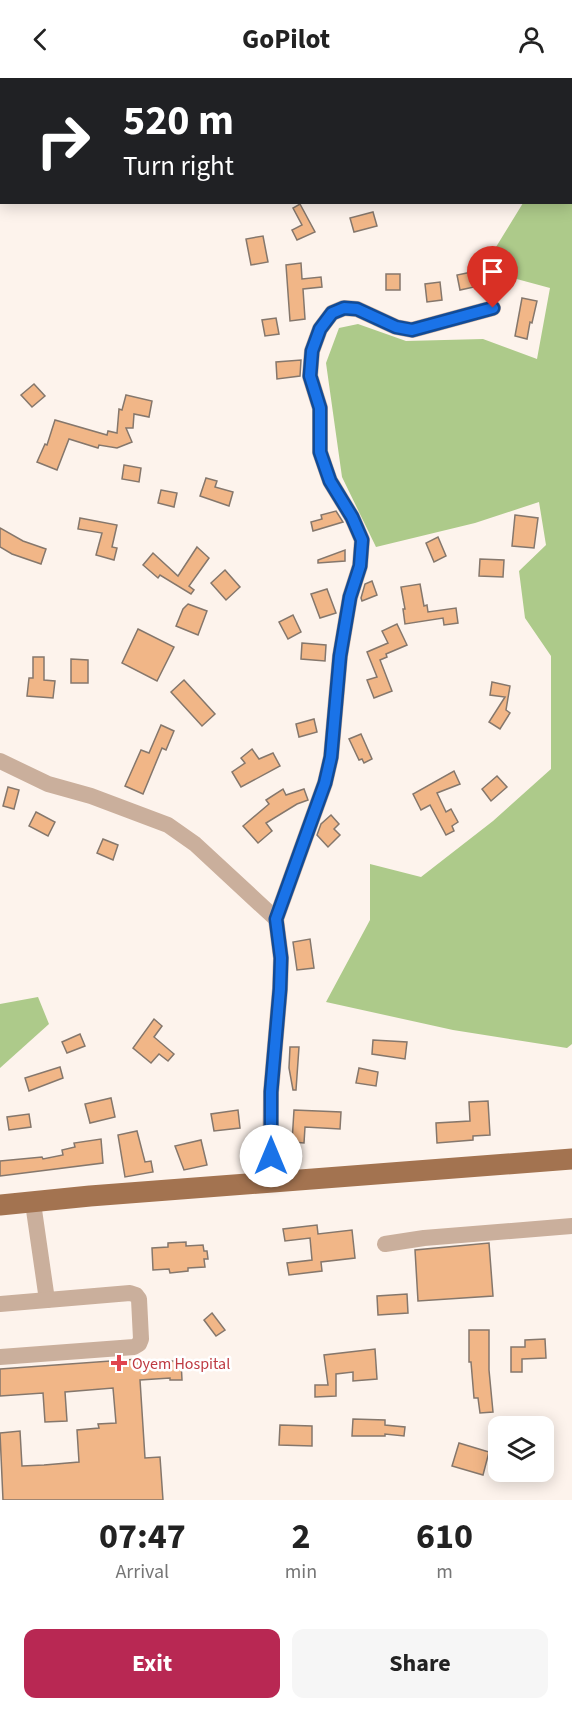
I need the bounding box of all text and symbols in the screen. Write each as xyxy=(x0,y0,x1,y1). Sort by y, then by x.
text: GoPilot xyxy=(242,20,330,59)
icon: back xyxy=(24,23,57,56)
icon: person xyxy=(515,23,548,56)
text: 520 m xyxy=(123,91,234,151)
icon: right xyxy=(24,102,102,180)
text: Turn right xyxy=(123,147,234,186)
pin xyxy=(467,246,518,308)
icon: arrive xyxy=(476,255,509,288)
position arrow xyxy=(239,1124,303,1188)
place label: Oyem Hospital xyxy=(132,1353,230,1375)
marker: Oyem Hospital xyxy=(110,1354,128,1372)
map controls xyxy=(488,1416,554,1482)
button: layers xyxy=(488,1416,554,1482)
text: 07:47 xyxy=(99,1511,186,1562)
text: 2 xyxy=(291,1511,310,1562)
text: 610 xyxy=(416,1511,473,1562)
text: Arrival xyxy=(115,1558,169,1586)
text: min xyxy=(285,1558,317,1586)
text: m xyxy=(436,1558,453,1586)
button: Exit xyxy=(24,1629,280,1698)
button: Share xyxy=(292,1629,548,1698)

